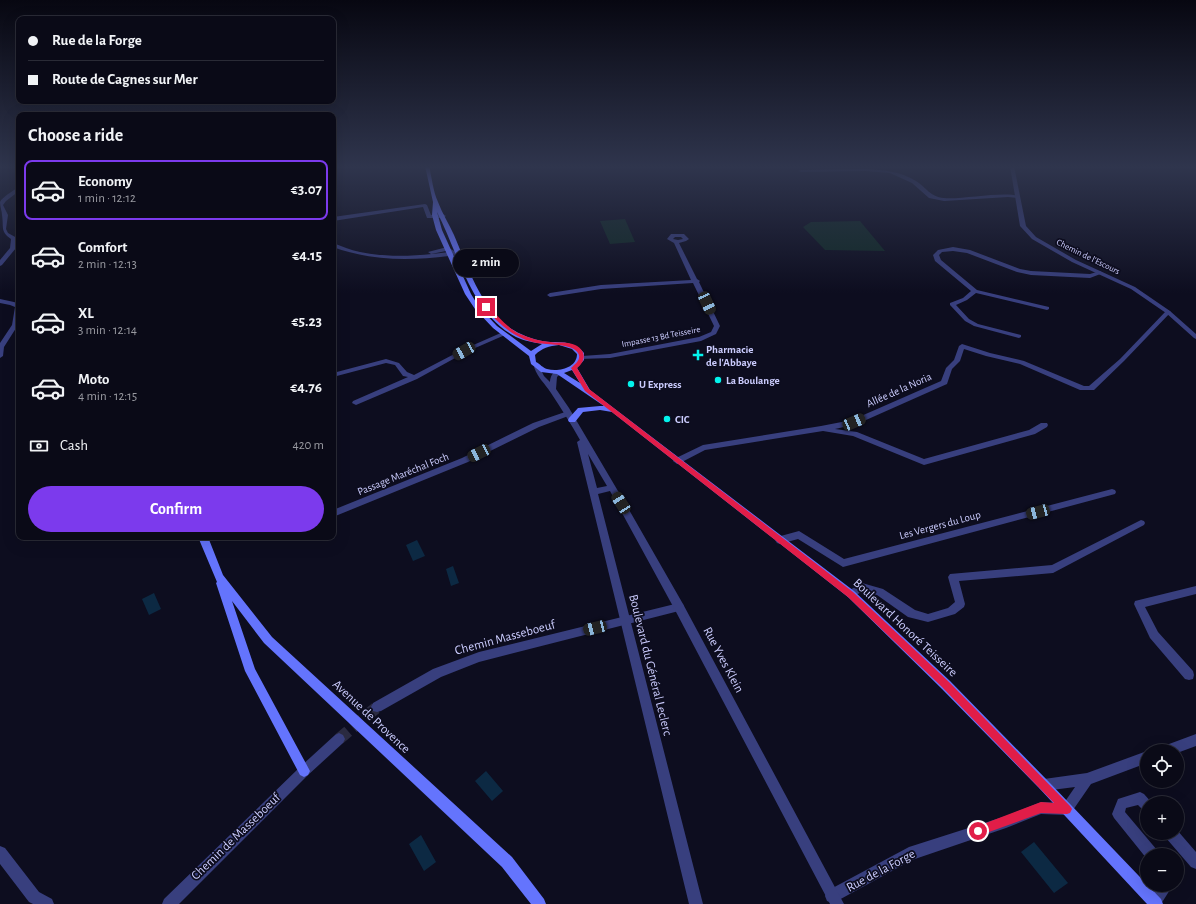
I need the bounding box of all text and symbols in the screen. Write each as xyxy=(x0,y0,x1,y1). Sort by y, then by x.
text: Rue de la Forge xyxy=(52,33,142,48)
text: Route de Cagnes sur Mer xyxy=(52,72,198,87)
text: Choose a ride xyxy=(28,127,123,145)
icon: car xyxy=(30,172,66,208)
text: Economy xyxy=(78,174,132,189)
text: €3.07 xyxy=(291,182,322,197)
text: 1 min · 12:12 xyxy=(78,192,136,205)
icon: car xyxy=(30,238,66,274)
street label: Chemin de l'Escours xyxy=(1055,238,1121,276)
text: Comfort xyxy=(78,240,127,255)
text: €4.15 xyxy=(292,248,322,263)
callout: 2 min xyxy=(453,249,519,277)
text: 2 min xyxy=(472,256,500,269)
text: 2 min · 12:13 xyxy=(78,258,137,271)
car xyxy=(696,290,718,316)
route end xyxy=(477,298,495,316)
icon: car xyxy=(30,304,66,340)
text: XL xyxy=(78,306,94,321)
text: €5.23 xyxy=(292,314,322,329)
text: 3 min · 12:14 xyxy=(78,324,137,337)
street label: Impasse 13 Bd Teisseire xyxy=(621,325,701,349)
car xyxy=(451,340,477,362)
place label: Pharmacie de l'Abbaye xyxy=(706,344,757,368)
marker: Pharmacie de l'Abbaye xyxy=(693,350,703,360)
icon: car xyxy=(30,370,66,406)
street label: Allée de la Noria xyxy=(865,371,933,409)
text: Moto xyxy=(78,372,110,387)
marker: La Boulange xyxy=(713,375,723,385)
place label: La Boulange xyxy=(726,375,780,386)
marker: U Express xyxy=(626,379,636,389)
place label: U Express xyxy=(639,379,681,390)
text: €4.76 xyxy=(290,380,322,395)
text: 4 min · 12:15 xyxy=(78,390,137,403)
car xyxy=(841,412,867,432)
marker: CIC xyxy=(662,414,672,424)
place label: CIC xyxy=(675,414,690,425)
icon: cash xyxy=(28,435,50,457)
text: Cash xyxy=(60,438,88,453)
text: 420 m xyxy=(292,439,324,452)
car xyxy=(466,442,492,464)
street label: Passage Maréchal Foch xyxy=(356,451,450,497)
button: Confirm xyxy=(28,486,324,532)
car xyxy=(609,490,633,516)
car xyxy=(1025,503,1051,521)
street label: Les Vergers du Loup xyxy=(898,509,982,541)
street label: Boulevard Honoré Teisseire xyxy=(850,577,960,679)
street label: Boulevard du Général Leclerc xyxy=(626,593,674,737)
street label: Chemin Masseboeuf xyxy=(453,618,558,658)
car xyxy=(582,619,608,637)
street label: Rue Yves Klein xyxy=(700,625,746,695)
street label: Avenue de Provence xyxy=(330,678,412,756)
map controls xyxy=(1140,744,1184,892)
button: locate xyxy=(1140,744,1184,788)
street label: Chemin de Masseboeuf xyxy=(189,791,284,883)
button: + xyxy=(1140,796,1184,840)
route start xyxy=(969,822,987,840)
street label: Rue de la Forge xyxy=(844,847,918,895)
button: − xyxy=(1140,848,1184,892)

